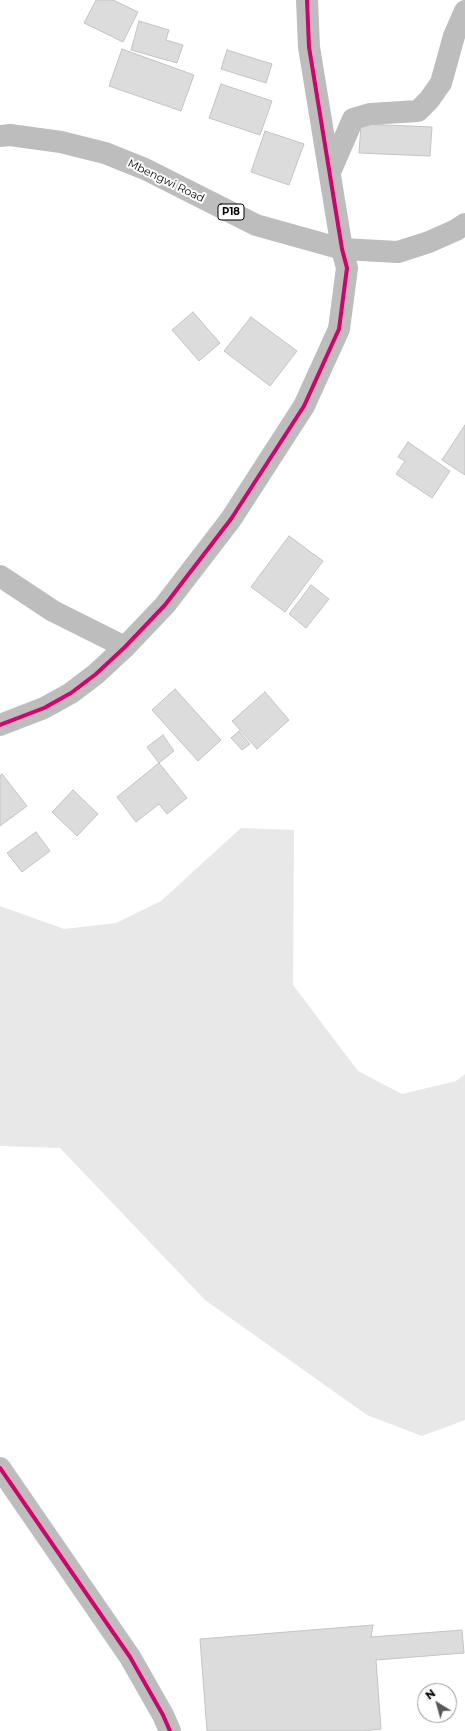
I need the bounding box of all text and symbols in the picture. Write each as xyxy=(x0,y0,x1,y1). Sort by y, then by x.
street label: Mbengwi Road xyxy=(125,157,207,205)
road number: P18 xyxy=(218,204,244,220)
north arrow xyxy=(417,1683,457,1723)
text: N xyxy=(423,1686,438,1702)

